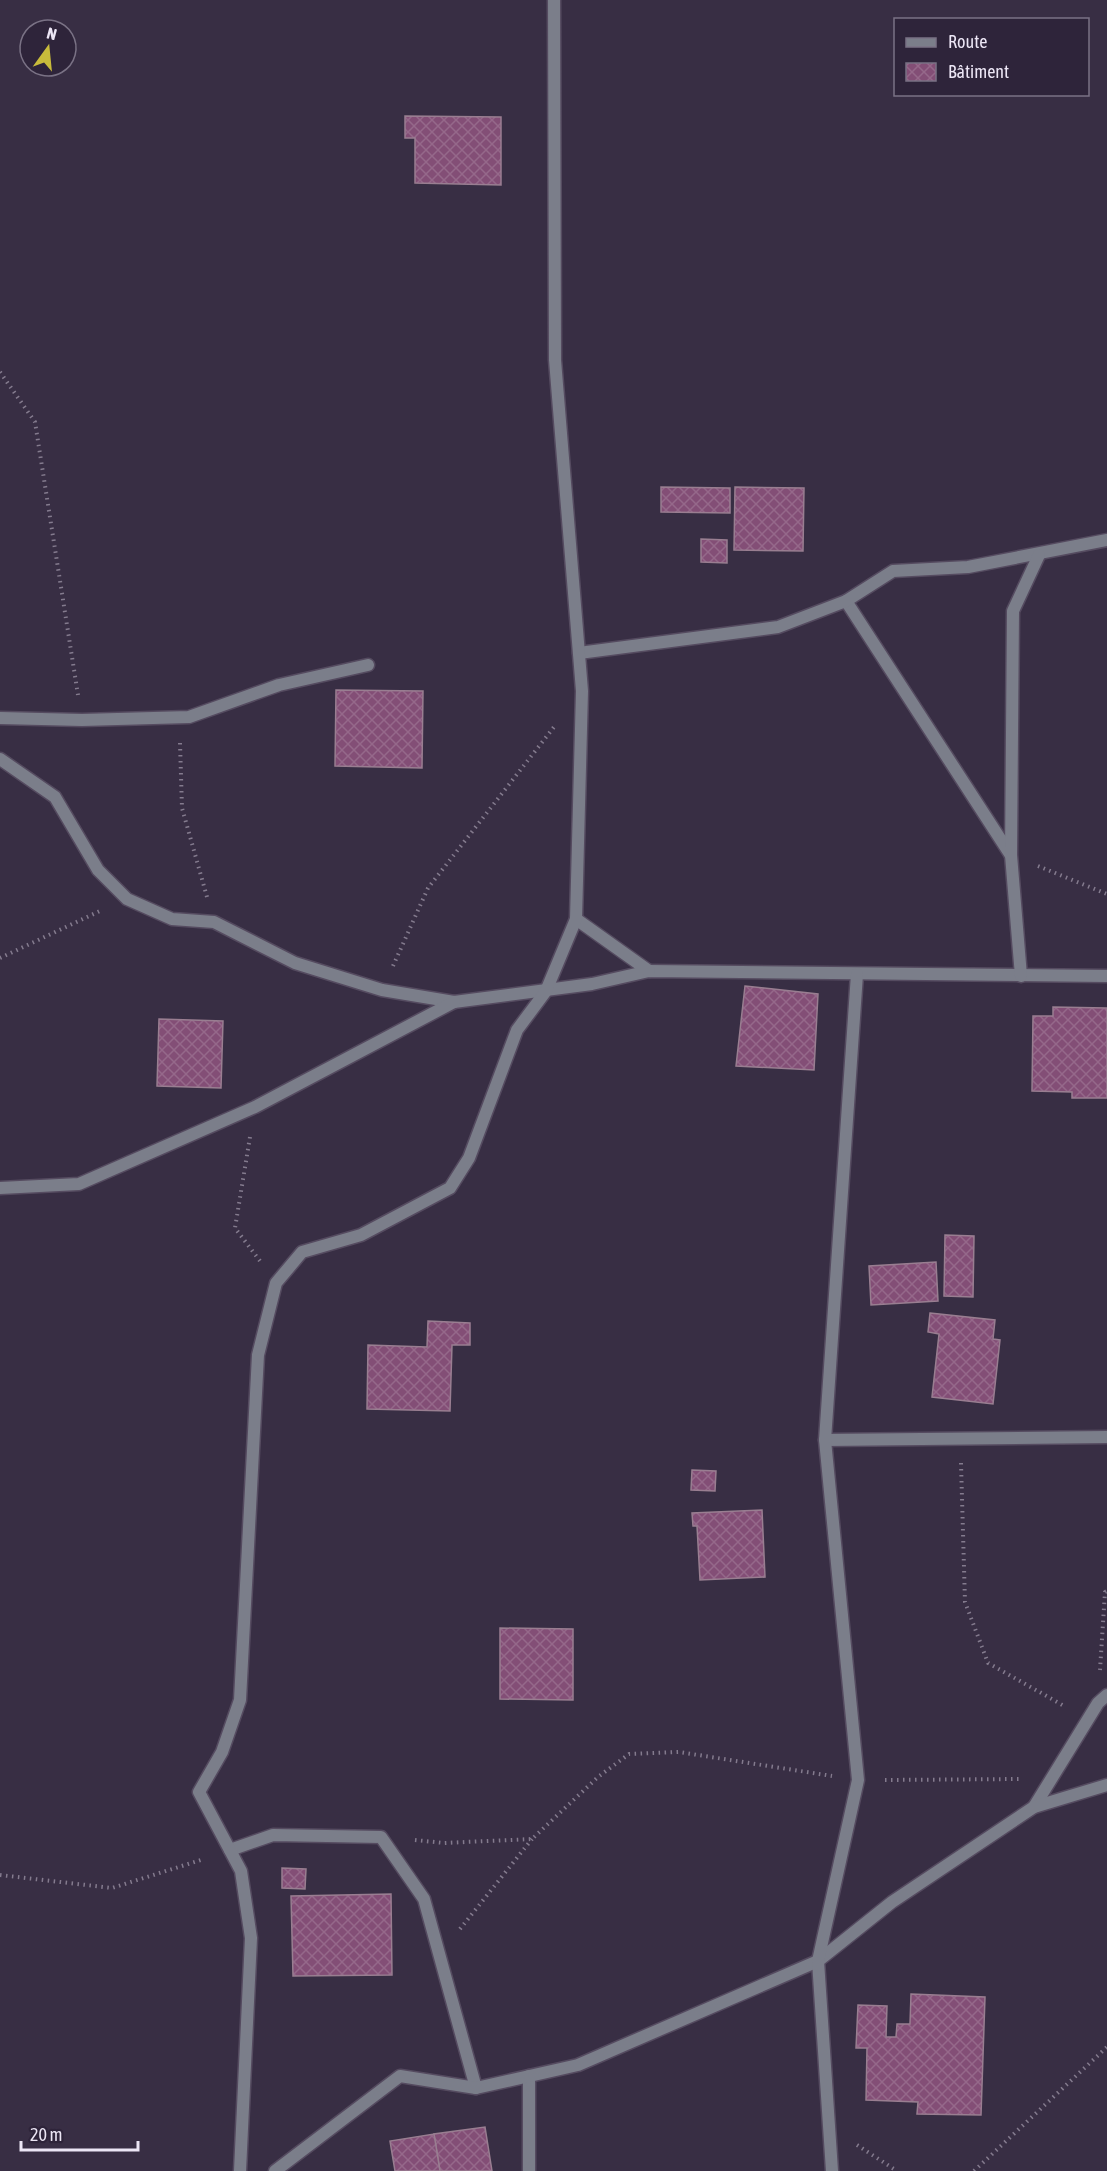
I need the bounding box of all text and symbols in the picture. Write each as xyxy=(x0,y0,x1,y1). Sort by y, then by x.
north arrow xyxy=(18,18,78,78)
legend xyxy=(894,18,1089,96)
text: N xyxy=(45,24,59,43)
text: Route xyxy=(948,31,987,52)
text: Bâtiment xyxy=(948,61,1009,82)
scale bar xyxy=(21,2114,138,2152)
text: 20 m xyxy=(30,2124,62,2145)

